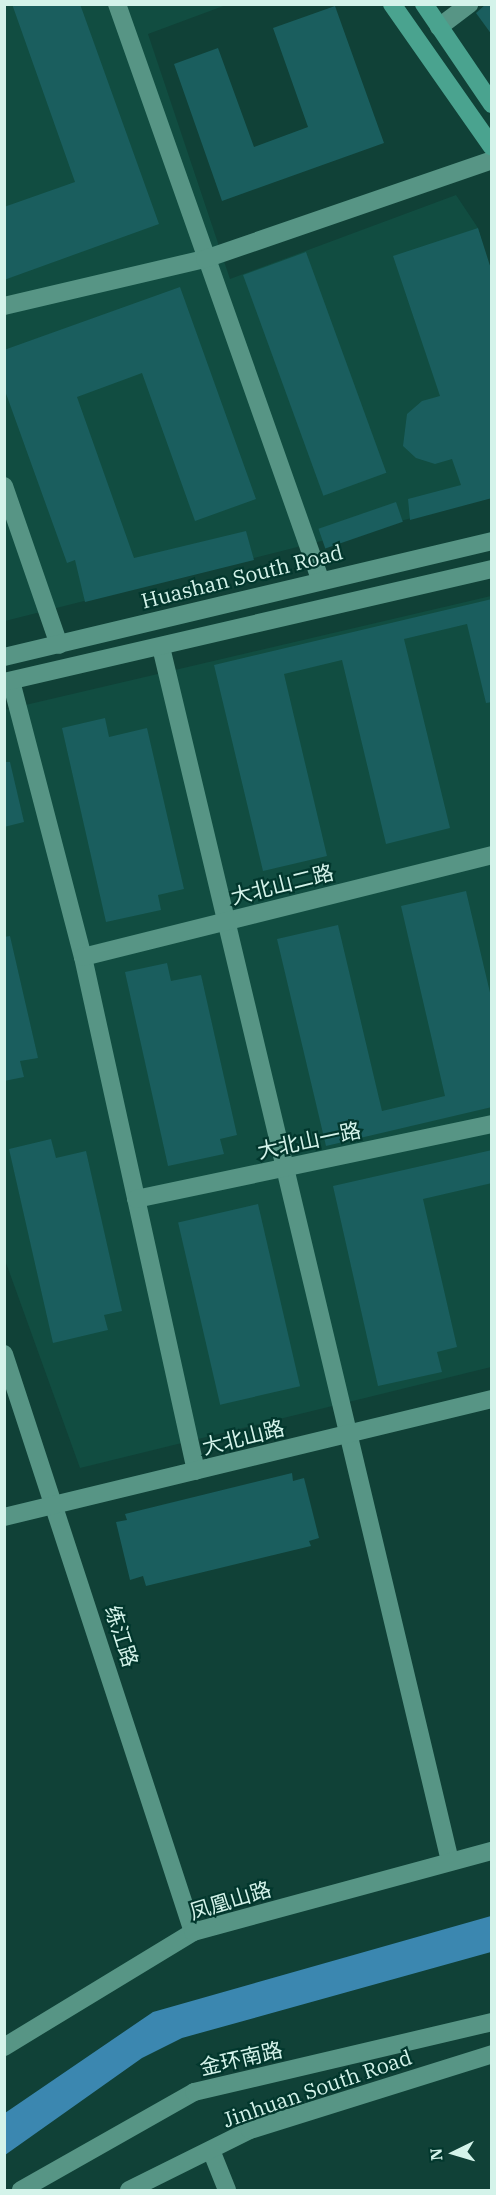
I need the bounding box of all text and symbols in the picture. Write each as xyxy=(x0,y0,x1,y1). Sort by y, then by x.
street label: Huashan South Road xyxy=(139,539,345,613)
street label: 大北山二路 xyxy=(228,859,336,909)
street label: 大北山一路 xyxy=(255,1117,363,1163)
street label: 大北山路 xyxy=(199,1415,287,1459)
street label: 练江路 xyxy=(100,1602,144,1670)
street label: 凤凰山路 xyxy=(186,1876,274,1924)
street label: 金环南路 xyxy=(197,2036,285,2080)
street label: Jinhuan South Road xyxy=(219,2044,415,2132)
north arrow xyxy=(424,2123,484,2183)
text: N xyxy=(426,2147,447,2162)

